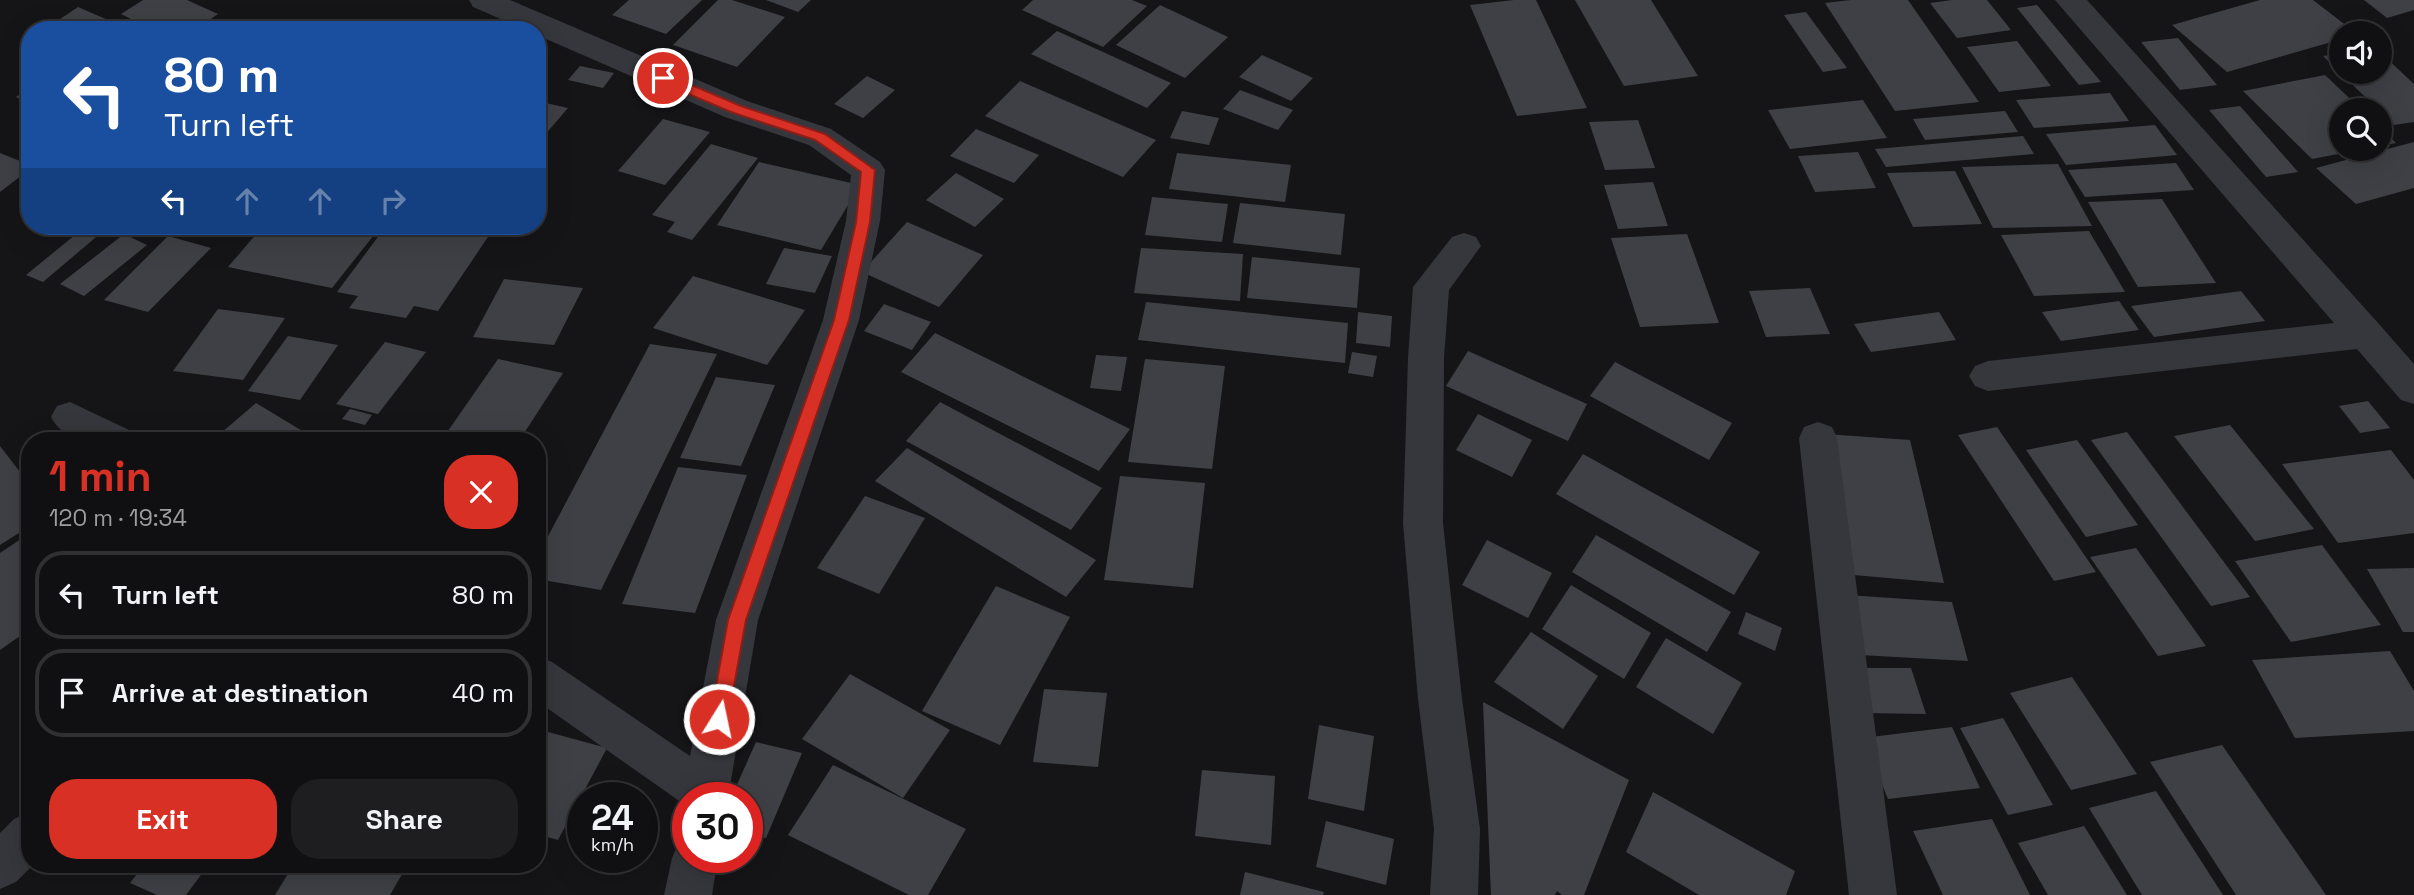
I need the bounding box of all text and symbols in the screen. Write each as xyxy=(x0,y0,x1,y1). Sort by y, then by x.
map controls xyxy=(2329,21,2392,161)
button: sound xyxy=(2329,21,2392,84)
text: 80 m xyxy=(164,44,279,106)
pin xyxy=(633,48,693,108)
icon: left xyxy=(49,49,140,140)
icon: arrive xyxy=(644,59,682,97)
button: search xyxy=(2329,98,2392,161)
text: Turn left xyxy=(164,105,294,145)
icon: left xyxy=(155,182,193,220)
icon: ahead xyxy=(228,182,266,220)
icon: ahead xyxy=(301,182,339,220)
icon: right xyxy=(374,182,412,220)
text: 1 min xyxy=(49,450,152,503)
button: close xyxy=(444,455,518,529)
text: 120 m · 19:34 xyxy=(49,503,187,533)
icon: left xyxy=(53,576,91,614)
text: Turn left xyxy=(112,578,219,612)
text: 80 m xyxy=(452,578,514,612)
icon: arrive xyxy=(53,674,91,712)
text: Arrive at destination xyxy=(112,676,369,710)
text: 40 m xyxy=(452,676,514,710)
position arrow xyxy=(682,682,756,756)
button: Exit xyxy=(49,779,277,859)
button: Share xyxy=(291,779,518,859)
speed limit sign: 30 xyxy=(672,782,763,873)
text: 24 xyxy=(591,796,634,840)
text: km/h xyxy=(591,833,634,856)

